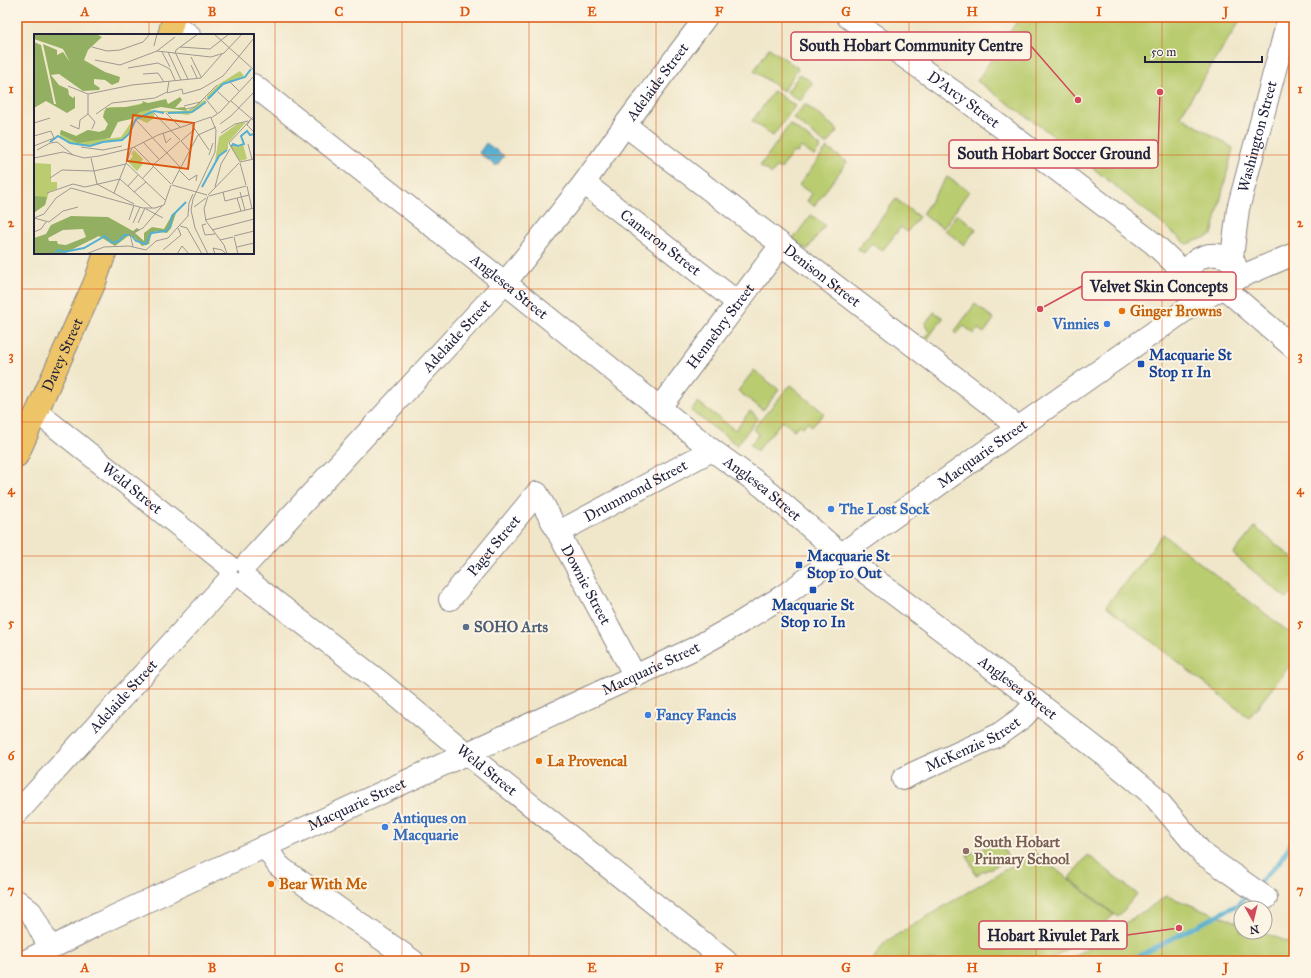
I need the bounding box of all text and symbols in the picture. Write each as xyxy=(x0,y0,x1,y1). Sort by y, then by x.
text: A xyxy=(80,4,90,20)
text: B xyxy=(208,4,217,20)
text: C xyxy=(335,4,344,20)
text: D xyxy=(460,4,470,20)
text: E xyxy=(587,4,597,20)
text: F xyxy=(715,4,724,20)
text: G xyxy=(841,4,851,20)
text: H xyxy=(966,4,978,20)
text: I xyxy=(1096,4,1102,20)
text: J xyxy=(1221,4,1229,20)
callout: South Hobart Community Centre xyxy=(791,32,1031,60)
inset map xyxy=(34,34,254,254)
text: South Hobart Community Centre xyxy=(799,36,1023,56)
scale bar xyxy=(1145,38,1262,64)
street label: Adelaide Street xyxy=(622,39,693,125)
text: 50 m xyxy=(1151,45,1176,59)
street label: D'Arcy Street xyxy=(924,67,1004,132)
street label: Washington Street xyxy=(1234,78,1281,194)
text: 1 xyxy=(8,81,14,97)
text: 1 xyxy=(1297,81,1303,97)
callout: South Hobart Soccer Ground xyxy=(949,140,1158,168)
text: South Hobart Soccer Ground xyxy=(957,144,1152,163)
street label: Cameron Street xyxy=(617,206,705,280)
text: 2 xyxy=(8,215,15,231)
text: 2 xyxy=(1297,215,1304,231)
street label: Denison Street xyxy=(780,240,865,311)
street label: Anglesea Street xyxy=(466,250,552,323)
callout: Velvet Skin Concepts xyxy=(1082,272,1236,300)
text: Velvet Skin Concepts xyxy=(1089,277,1228,297)
street label: Hennebry Street xyxy=(683,279,759,372)
street label: Adelaide Street xyxy=(418,295,495,377)
place label: Ginger Browns xyxy=(1130,302,1222,321)
marker: Ginger Browns xyxy=(1117,306,1127,316)
street label: Davey Street xyxy=(38,314,87,394)
place label: Vinnies xyxy=(1051,315,1100,333)
marker: Vinnies xyxy=(1102,319,1112,329)
place label: Macquarie St Stop 11 In xyxy=(1149,346,1232,382)
text: 3 xyxy=(8,348,14,364)
text: 3 xyxy=(1297,348,1303,364)
marker: Macquarie St Stop 11 In xyxy=(1136,359,1146,369)
street label: Macquarie Street xyxy=(934,415,1031,492)
street label: Anglesea Street xyxy=(719,452,806,525)
street label: Drummond Street xyxy=(581,456,691,526)
street label: Weld Street xyxy=(98,459,166,518)
text: 4 xyxy=(7,482,15,498)
text: 4 xyxy=(1296,482,1304,498)
place label: The Lost Sock xyxy=(838,500,930,518)
marker: The Lost Sock xyxy=(826,504,836,514)
street label: Paget Street xyxy=(463,511,525,580)
street label: Downie Street xyxy=(557,541,615,628)
place label: Macquarie St Stop 10 Out xyxy=(807,547,890,583)
marker: Macquarie St Stop 10 Out xyxy=(794,560,804,570)
marker: Macquarie St Stop 10 In xyxy=(808,585,818,595)
place label: Macquarie St Stop 10 In xyxy=(772,596,855,632)
text: 5 xyxy=(8,615,15,631)
text: 5 xyxy=(1297,615,1304,631)
place label: SOHO Arts xyxy=(474,618,548,636)
marker: SOHO Arts xyxy=(461,622,471,632)
street label: Macquarie Street xyxy=(599,638,704,699)
street label: Anglesea Street xyxy=(974,651,1061,724)
street label: Adelaide Street xyxy=(85,655,162,737)
place label: Fancy Fancis xyxy=(656,706,737,725)
marker: Fancy Fancis xyxy=(643,710,653,720)
street label: McKenzie Street xyxy=(923,712,1024,776)
street label: Weld Street xyxy=(453,740,521,800)
text: 6 xyxy=(8,748,16,764)
text: 6 xyxy=(1297,748,1305,764)
place label: La Provencal xyxy=(547,752,628,770)
marker: La Provencal xyxy=(534,756,544,766)
street label: Macquarie Street xyxy=(305,774,409,835)
place label: Antiques on Macquarie xyxy=(392,809,467,845)
marker: Antiques on Macquarie xyxy=(380,822,390,832)
place label: South Hobart Primary School xyxy=(974,833,1071,869)
marker: South Hobart Primary School xyxy=(961,846,971,856)
place label: Bear With Me xyxy=(279,875,368,893)
marker: Bear With Me xyxy=(266,879,276,889)
text: 7 xyxy=(8,882,15,898)
text: 7 xyxy=(1297,882,1304,898)
north arrow xyxy=(1233,900,1273,940)
callout: Hobart Rivulet Park xyxy=(979,921,1127,949)
text: N xyxy=(1248,922,1260,937)
text: Hobart Rivulet Park xyxy=(987,926,1120,945)
text: A xyxy=(80,960,90,976)
text: B xyxy=(208,960,217,976)
text: C xyxy=(335,960,344,976)
text: D xyxy=(460,960,470,976)
text: E xyxy=(587,960,597,976)
text: F xyxy=(715,960,724,976)
text: G xyxy=(841,960,851,976)
text: H xyxy=(966,960,978,976)
text: I xyxy=(1096,960,1102,976)
text: J xyxy=(1221,960,1229,976)

